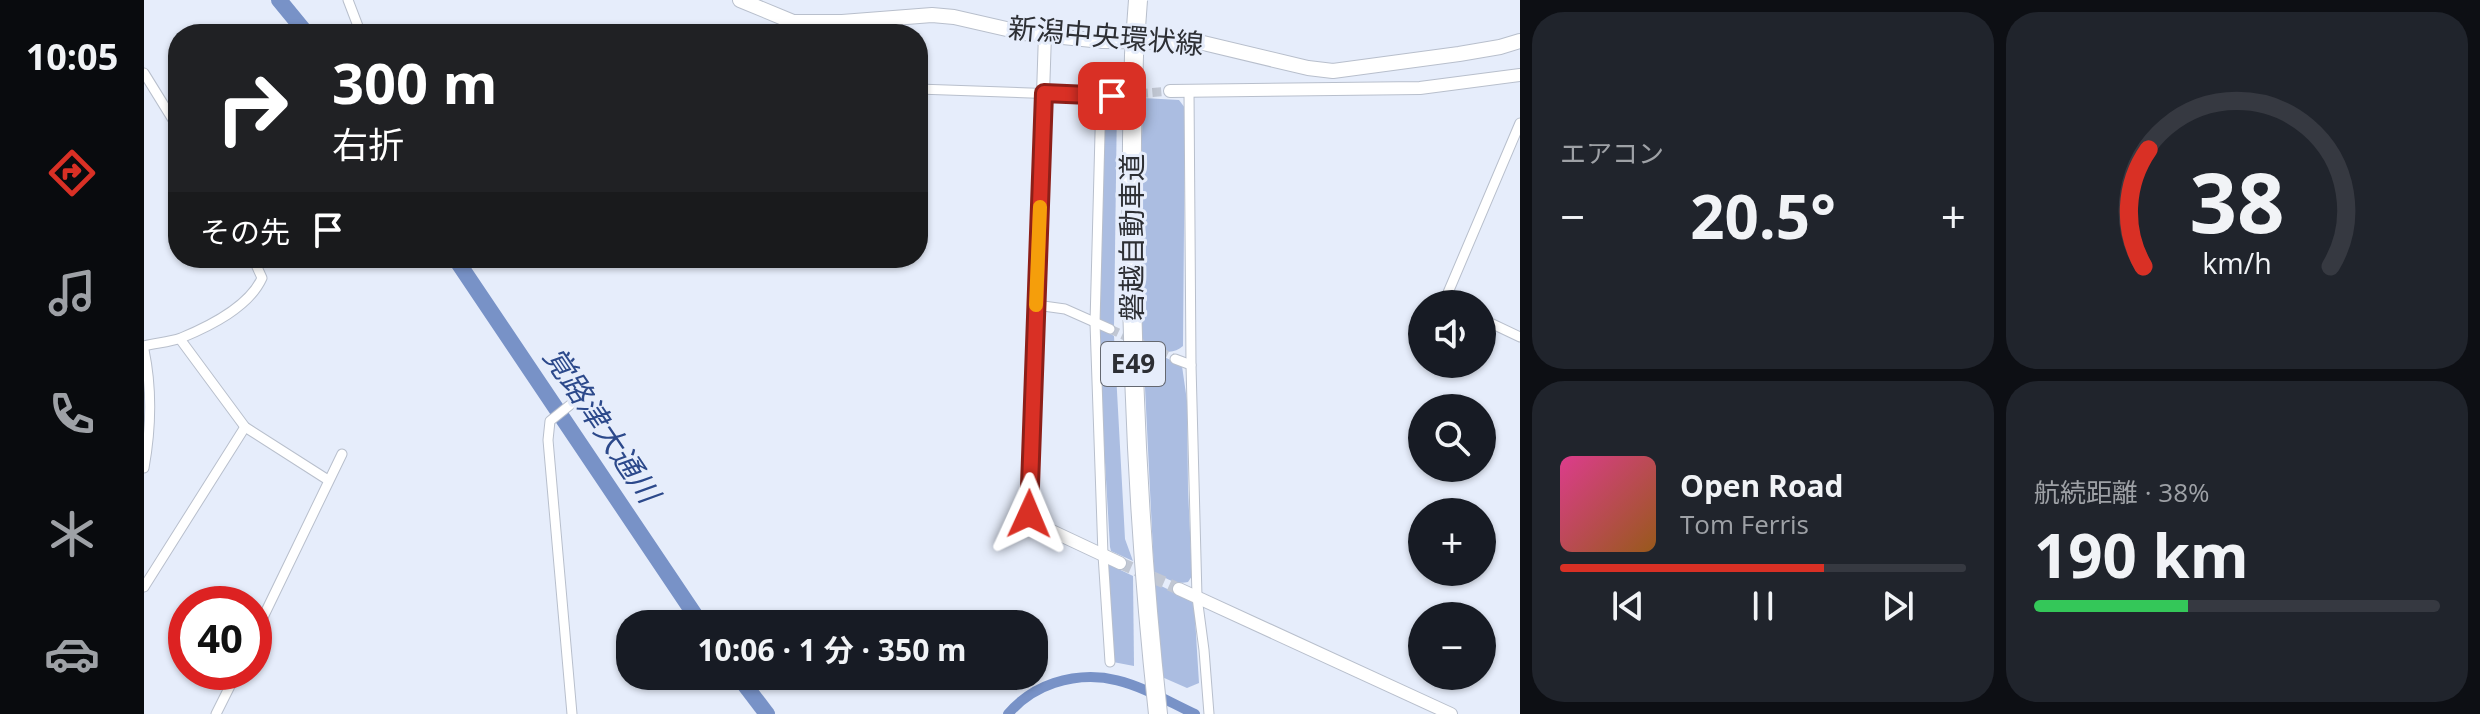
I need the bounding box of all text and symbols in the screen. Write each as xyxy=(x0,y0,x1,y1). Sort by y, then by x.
street label: 新潟中央環状線 xyxy=(1007,8,1205,62)
text: 10:05 xyxy=(26,32,118,81)
text: 300 m xyxy=(332,44,498,120)
icon: right xyxy=(200,56,304,160)
pin xyxy=(1078,62,1146,130)
icon: arrive xyxy=(1090,74,1134,118)
text: 右折 xyxy=(332,120,404,169)
text: エアコン xyxy=(1560,135,1664,171)
text: 38 xyxy=(2189,143,2285,256)
icon: directions xyxy=(44,145,100,201)
street label: 磐越自動車道 xyxy=(1112,153,1150,321)
text: 20.5° xyxy=(1690,175,1836,257)
text: − xyxy=(1560,186,1585,246)
text: + xyxy=(1941,186,1966,246)
icon: arrive xyxy=(306,208,350,252)
text: その先 xyxy=(200,211,290,252)
text: km/h xyxy=(2202,243,2272,282)
icon: music xyxy=(44,265,100,321)
map controls xyxy=(1408,290,1496,690)
button: sound xyxy=(1408,290,1496,378)
water label: 覚路津大通川 xyxy=(535,338,671,513)
road number: E49 xyxy=(1101,342,1165,386)
icon: phone xyxy=(44,386,100,442)
button: search xyxy=(1408,394,1496,482)
text: Open Road xyxy=(1680,465,1844,506)
position arrow xyxy=(987,472,1071,556)
text: 航続距離 · 38% xyxy=(2034,474,2210,510)
button: + xyxy=(1408,498,1496,586)
icon: climate xyxy=(44,506,100,562)
text: Tom Ferris xyxy=(1680,506,1809,542)
text: 190 km xyxy=(2034,514,2249,596)
icon: previous xyxy=(1606,584,1650,628)
icon: pause xyxy=(1741,584,1785,628)
icon: next xyxy=(1876,584,1920,628)
speed limit sign: 40 xyxy=(168,586,272,690)
button: − xyxy=(1408,602,1496,690)
icon: car xyxy=(44,626,100,682)
text: 10:06 · 1 分 · 350 m xyxy=(697,629,967,670)

